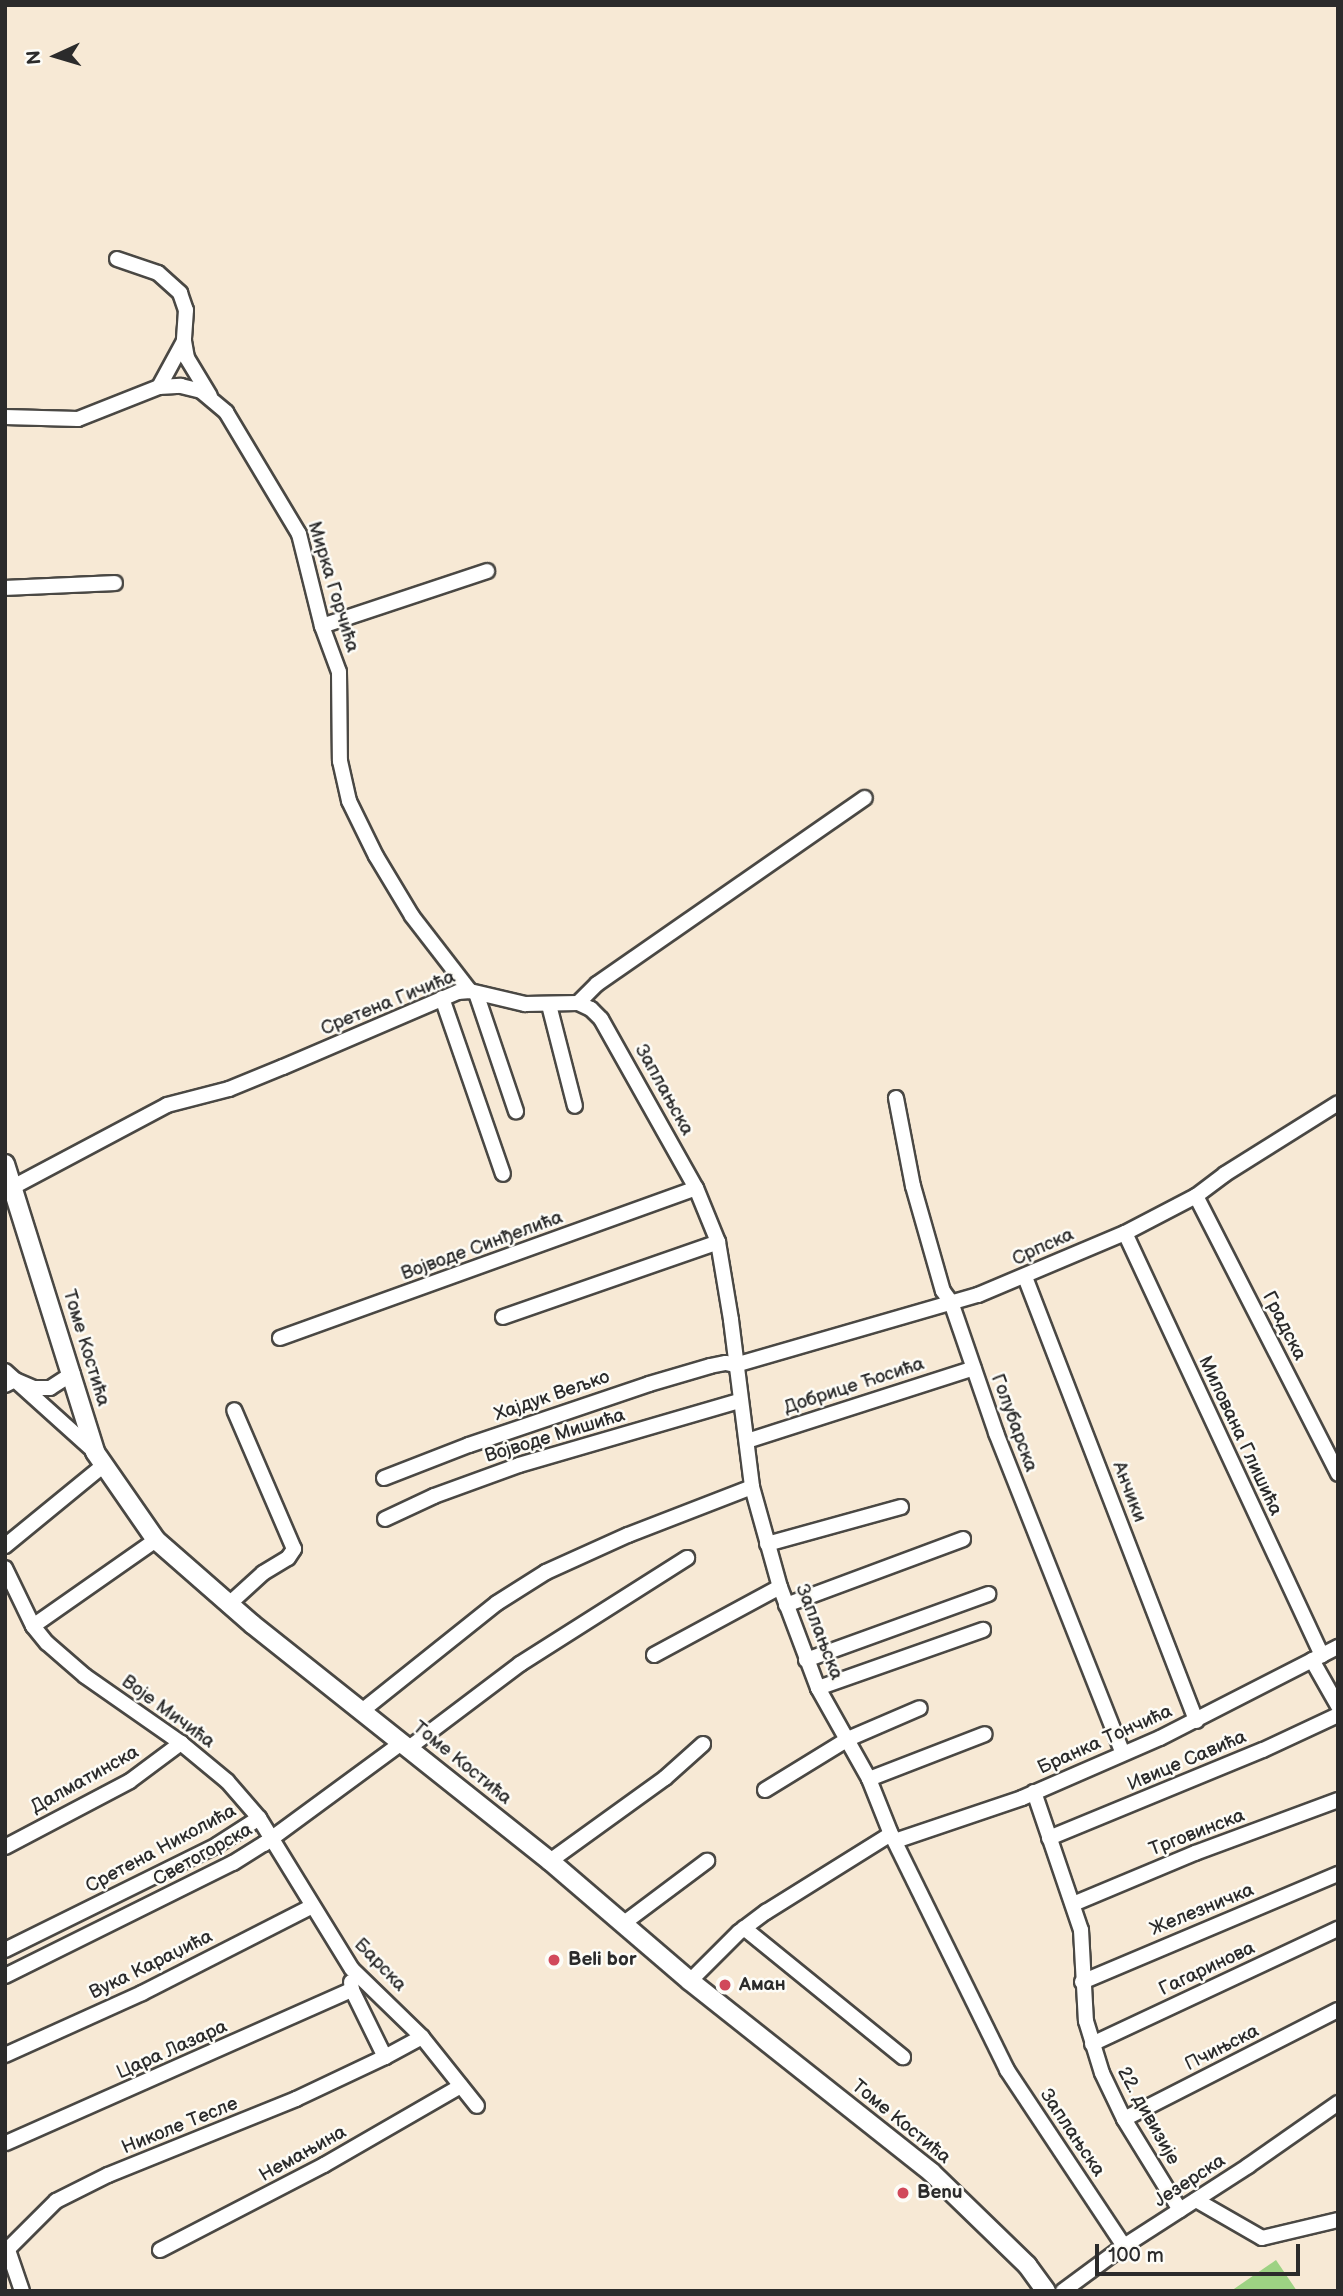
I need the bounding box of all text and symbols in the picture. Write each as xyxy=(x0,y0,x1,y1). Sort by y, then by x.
north arrow xyxy=(21,21,91,91)
text: N xyxy=(23,50,47,65)
street label: Мирка Горчића xyxy=(302,519,364,655)
street label: Сретена Гичића xyxy=(317,966,459,1040)
street label: Заплањска xyxy=(630,1040,698,1140)
street label: Војводе Синђелића xyxy=(398,1206,566,1286)
street label: Српска xyxy=(1009,1223,1077,1271)
street label: Томе Костића xyxy=(57,1287,115,1409)
street label: Градска xyxy=(1257,1288,1311,1364)
street label: Добрице Ћосића xyxy=(781,1353,927,1419)
street label: Милована Глишића xyxy=(1193,1353,1287,1519)
street label: Хајдук Вељко xyxy=(491,1366,613,1426)
street label: Голубарска xyxy=(986,1371,1042,1475)
street label: Војводе Мишића xyxy=(482,1404,628,1468)
street label: Анчики xyxy=(1107,1458,1151,1526)
street label: Заплањска xyxy=(790,1581,848,1683)
street label: Воје Мичића xyxy=(117,1671,219,1753)
street label: Бранка Тончића xyxy=(1034,1700,1176,1780)
street label: Томе Костића xyxy=(408,1716,516,1810)
street label: Ивице Савића xyxy=(1124,1726,1250,1796)
street label: Далматинска xyxy=(27,1741,143,1819)
street label: Сретена Николића xyxy=(82,1800,240,1898)
street label: Трговинска xyxy=(1146,1804,1248,1862)
street label: Светогорска xyxy=(150,1818,256,1892)
street label: Железничка xyxy=(1147,1879,1257,1941)
street label: Вука Караџића xyxy=(86,1925,216,2005)
street label: Барска xyxy=(349,1934,411,1996)
street label: Гагаринова xyxy=(1155,1937,1259,2001)
place label: Beli bor xyxy=(568,1949,636,1971)
marker: Beli bor xyxy=(546,1952,562,1968)
place label: Аман xyxy=(739,1974,786,1996)
marker: Аман xyxy=(717,1977,733,1993)
street label: Цара Лазара xyxy=(113,2015,231,2085)
street label: Пчињска xyxy=(1181,2020,1263,2076)
street label: 22. дивизије xyxy=(1112,2063,1184,2169)
street label: Томе Костића xyxy=(847,2075,955,2169)
street label: Заплањска xyxy=(1034,2085,1110,2181)
street label: Николе Тесле xyxy=(119,2092,241,2160)
street label: Немањина xyxy=(256,2121,350,2187)
street label: Језерска xyxy=(1150,2150,1230,2212)
place label: Benu xyxy=(917,2182,963,2204)
marker: Benu xyxy=(895,2185,911,2201)
scale bar xyxy=(1098,2230,1303,2274)
text: 100 m xyxy=(1108,2243,1164,2268)

